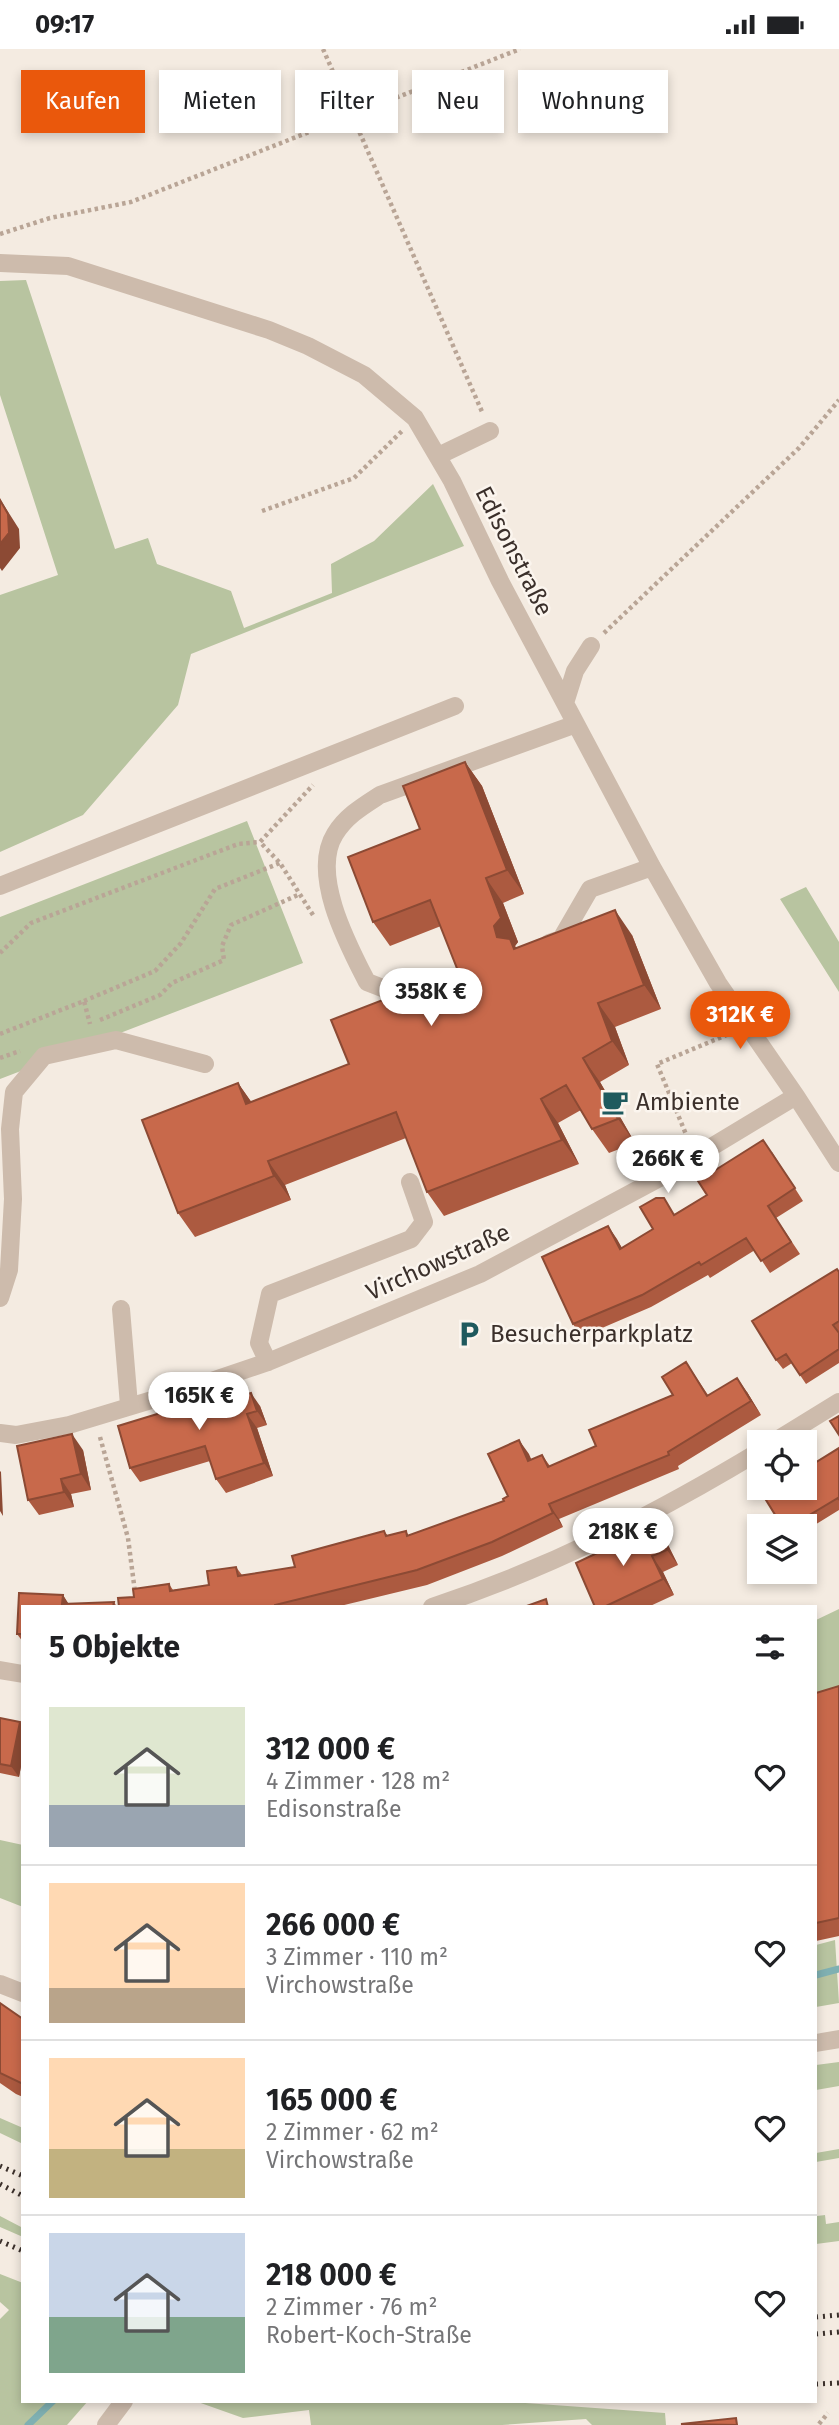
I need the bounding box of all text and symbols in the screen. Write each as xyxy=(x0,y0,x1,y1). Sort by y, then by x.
text: 09:17 xyxy=(35,9,94,40)
chip: Kaufen xyxy=(21,70,145,133)
chip: Mieten xyxy=(159,70,281,133)
chip: Filter xyxy=(295,70,398,133)
chip: Neu xyxy=(412,70,504,133)
chip: Wohnung xyxy=(518,70,668,133)
street label: Edisonstraße xyxy=(469,482,559,620)
pin: 358K € xyxy=(374,969,488,1028)
text: 358K € xyxy=(395,977,467,1005)
pin: 312K € xyxy=(683,991,797,1051)
text: 312K € xyxy=(706,1000,774,1028)
cafe icon: Ambiente xyxy=(600,1087,630,1117)
place label: Ambiente xyxy=(636,1088,740,1116)
pin: 266K € xyxy=(611,1135,725,1195)
text: 266K € xyxy=(632,1144,704,1172)
street label: Virchowstraße xyxy=(362,1218,514,1306)
parking icon: Besucherparkplatz xyxy=(454,1319,484,1349)
place label: Besucherparkplatz xyxy=(490,1320,693,1348)
pin: 165K € xyxy=(142,1373,256,1432)
text: 165K € xyxy=(164,1381,234,1409)
map controls xyxy=(747,1430,817,1584)
button: locate xyxy=(747,1430,817,1500)
pin: 218K € xyxy=(566,1509,680,1568)
button: layers xyxy=(747,1514,817,1584)
text: 218K € xyxy=(588,1517,658,1545)
icon: filters xyxy=(751,1628,789,1666)
text: 5 Objekte xyxy=(49,1629,180,1665)
text: 312 000 € xyxy=(266,1731,395,1767)
icon: home xyxy=(105,1735,189,1819)
icon: heart xyxy=(751,1758,789,1796)
text: 4 Zimmer · 128 m² xyxy=(266,1767,450,1795)
text: Edisonstraße xyxy=(266,1795,402,1823)
text: 266 000 € xyxy=(266,1907,400,1943)
icon: home xyxy=(105,1911,189,1995)
icon: heart xyxy=(751,1934,789,1972)
text: 3 Zimmer · 110 m² xyxy=(266,1943,448,1971)
text: Virchowstraße xyxy=(266,1971,414,1999)
text: 165 000 € xyxy=(266,2082,397,2118)
icon: home xyxy=(105,2086,189,2170)
icon: heart xyxy=(751,2109,789,2147)
text: 2 Zimmer · 62 m² xyxy=(266,2118,439,2146)
text: Virchowstraße xyxy=(266,2146,414,2174)
text: 218 000 € xyxy=(266,2257,397,2293)
icon: home xyxy=(105,2261,189,2345)
icon: heart xyxy=(751,2284,789,2322)
text: 2 Zimmer · 76 m² xyxy=(266,2293,437,2321)
text: Robert-Koch-Straße xyxy=(266,2321,472,2349)

